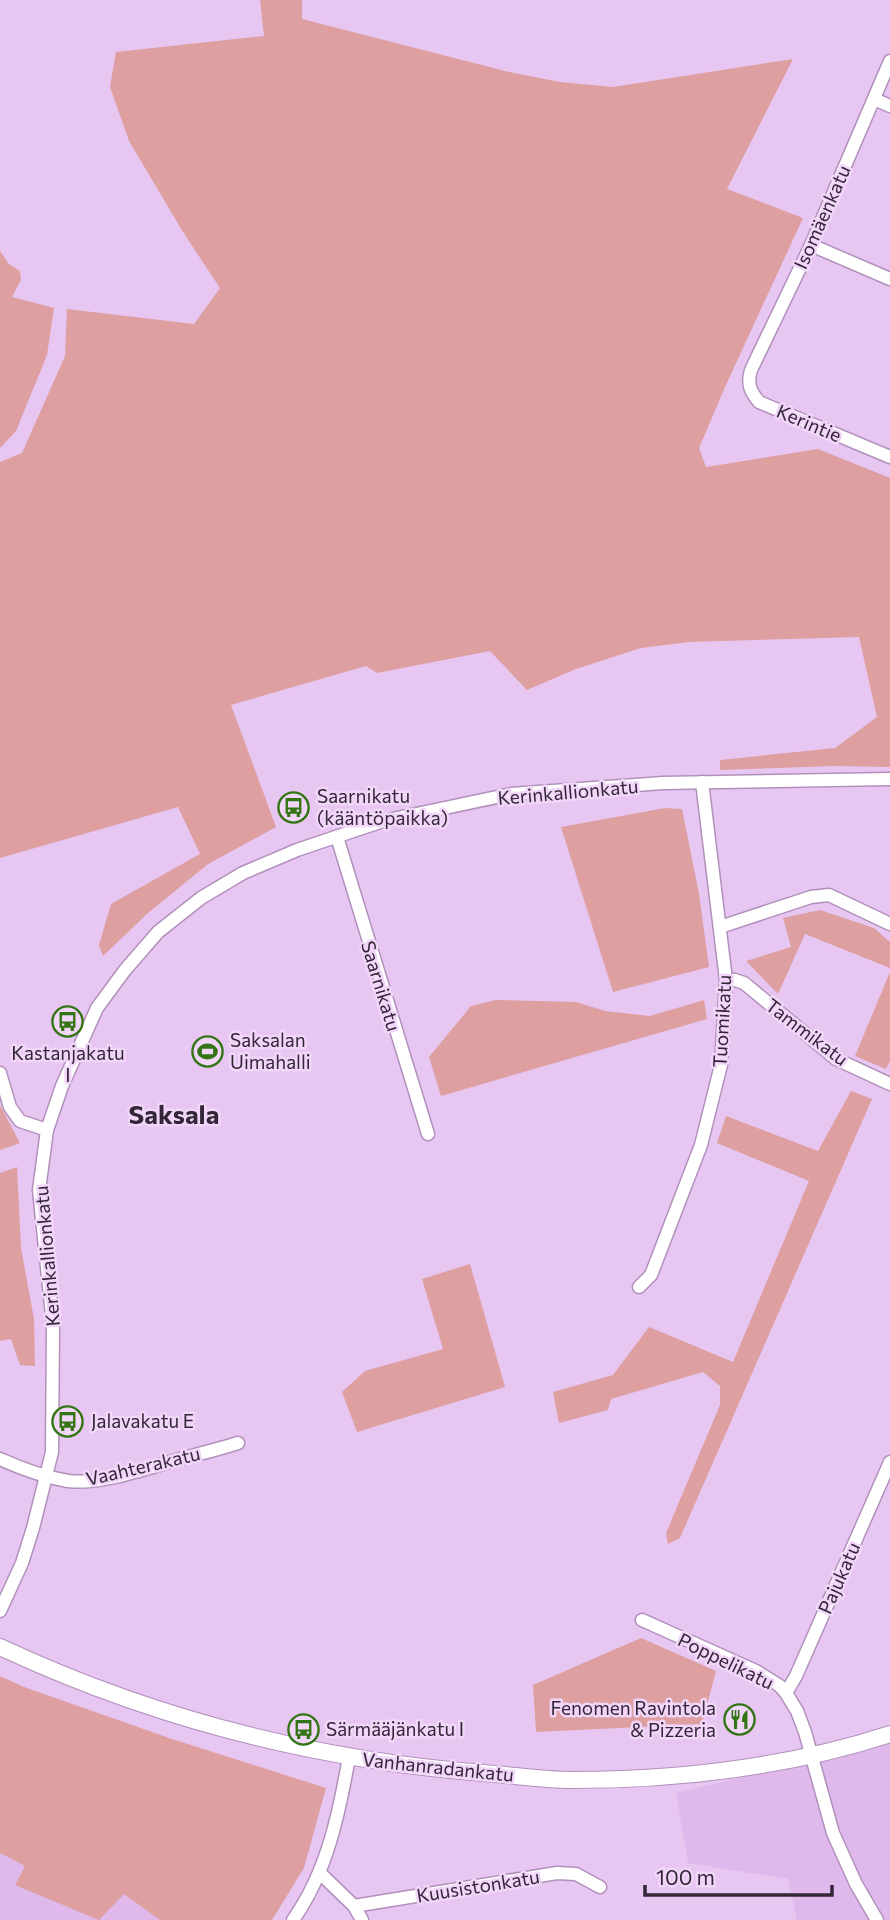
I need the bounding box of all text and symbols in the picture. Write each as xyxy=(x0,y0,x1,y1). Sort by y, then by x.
street label: Isomäenkatu xyxy=(788,161,855,272)
street label: Kerintie xyxy=(773,399,845,446)
street label: Kerinkallionkatu xyxy=(497,774,639,809)
place label: Saarnikatu (kääntöpaikka) xyxy=(317,784,448,829)
bus stop icon: Saarnikatu (kääntöpaikka) xyxy=(277,790,311,824)
street label: Saarnikatu xyxy=(357,938,406,1034)
street label: Tuomikatu xyxy=(708,974,735,1068)
street label: Tammikatu xyxy=(762,993,853,1070)
bus stop icon: Kastanjakatu I xyxy=(51,1005,85,1039)
place label: Saksalan Uimahalli xyxy=(230,1028,311,1073)
sports icon: Saksalan Uimahalli xyxy=(190,1034,224,1068)
place label: Kastanjakatu I xyxy=(11,1041,125,1086)
district label: Saksala xyxy=(129,1098,219,1129)
street label: Kerinkallionkatu xyxy=(29,1185,64,1327)
bus stop icon: Jalavakatu E xyxy=(51,1404,85,1438)
place label: Jalavakatu E xyxy=(91,1409,194,1432)
street label: Vaahterakatu xyxy=(84,1441,202,1490)
street label: Pajukatu xyxy=(813,1538,864,1617)
street label: Poppelikatu xyxy=(675,1627,778,1694)
place label: Fenomen Ravintola & Pizzeria xyxy=(550,1696,716,1741)
restaurant icon: Fenomen Ravintola & Pizzeria xyxy=(722,1702,756,1736)
bus stop icon: Särmääjänkatu I xyxy=(286,1712,320,1746)
place label: Särmääjänkatu I xyxy=(326,1717,464,1740)
street label: Vanhanradankatu xyxy=(361,1747,515,1786)
scale bar xyxy=(645,1854,832,1898)
street label: Kuusistonkatu xyxy=(415,1864,541,1907)
text: 100 m xyxy=(656,1864,715,1889)

